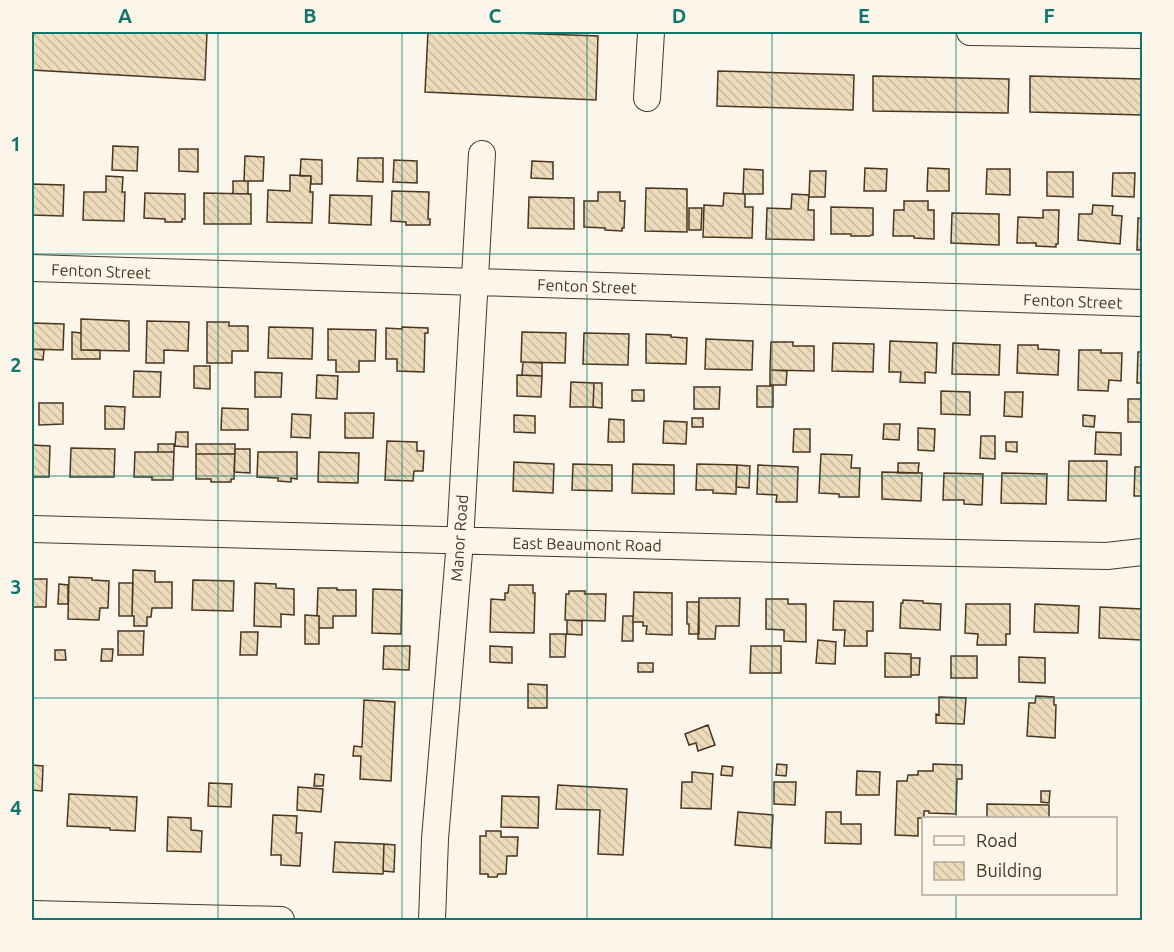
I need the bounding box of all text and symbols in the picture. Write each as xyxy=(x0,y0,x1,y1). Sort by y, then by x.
text: A xyxy=(118,4,132,27)
text: B xyxy=(303,4,317,27)
text: C xyxy=(489,4,502,27)
text: D xyxy=(672,4,686,27)
text: E xyxy=(858,4,870,27)
text: F xyxy=(1043,4,1055,27)
text: 1 xyxy=(10,132,22,155)
street label: Fenton Street xyxy=(51,260,152,282)
street label: Fenton Street xyxy=(537,275,638,297)
street label: Fenton Street xyxy=(1023,290,1124,312)
text: 2 xyxy=(10,353,22,376)
street label: Manor Road xyxy=(447,494,471,582)
street label: East Beaumont Road xyxy=(512,534,662,554)
text: 3 xyxy=(10,575,22,598)
text: 4 xyxy=(10,796,22,819)
legend xyxy=(922,817,1117,895)
text: Road xyxy=(976,830,1018,850)
text: Building xyxy=(976,860,1042,880)

